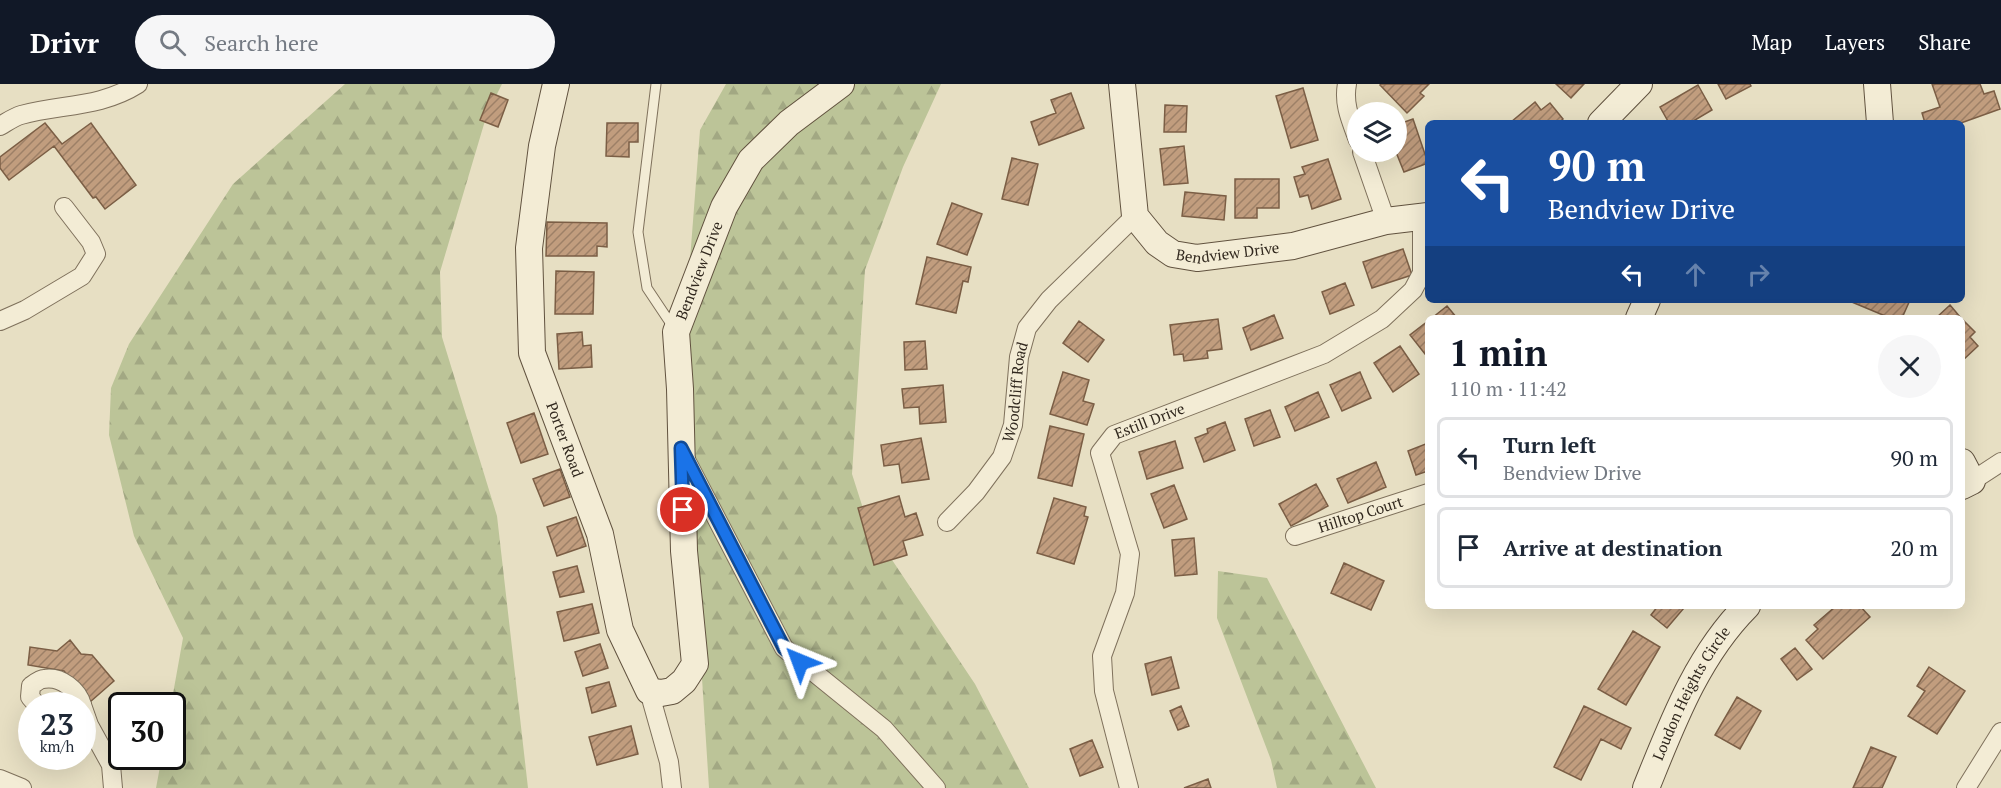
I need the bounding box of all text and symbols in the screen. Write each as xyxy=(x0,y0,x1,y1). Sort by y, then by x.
search box xyxy=(135,15,555,69)
text: Drivr xyxy=(30,24,99,61)
icon: search xyxy=(156,26,189,59)
text: Search here xyxy=(204,28,319,57)
text: Map xyxy=(1751,28,1792,56)
text: Layers xyxy=(1825,28,1885,56)
text: Share xyxy=(1918,28,1971,56)
map controls xyxy=(1347,102,1407,162)
button: layers xyxy=(1347,102,1407,162)
text: 90 m xyxy=(1548,137,1646,193)
icon: left xyxy=(1449,144,1527,222)
text: Bendview Drive xyxy=(1548,191,1735,227)
street label: Bendview Drive xyxy=(671,218,727,322)
street label: Bendview Drive xyxy=(1175,237,1280,268)
icon: left xyxy=(1616,258,1649,291)
icon: ahead xyxy=(1679,258,1712,291)
icon: right xyxy=(1742,258,1775,291)
text: 1 min xyxy=(1449,329,1547,376)
button: close xyxy=(1878,335,1941,398)
street label: Woodcliff Road xyxy=(997,339,1032,445)
text: 110 m · 11:42 xyxy=(1449,375,1567,402)
street label: Estill Drive xyxy=(1111,398,1187,443)
street label: Porter Road xyxy=(542,399,589,480)
text: Turn left xyxy=(1503,430,1596,459)
icon: left xyxy=(1452,441,1485,474)
text: 90 m xyxy=(1890,443,1938,472)
text: Bendview Drive xyxy=(1503,459,1642,486)
pin xyxy=(657,484,708,535)
street label: Hilltop Court xyxy=(1315,491,1406,537)
icon: arrive xyxy=(666,493,699,526)
icon: arrive xyxy=(1452,531,1485,564)
text: Arrive at destination xyxy=(1503,533,1722,562)
text: 20 m xyxy=(1890,533,1938,562)
street label: Loudon Heights Circle xyxy=(1647,622,1734,763)
position arrow xyxy=(768,630,832,694)
speed limit sign: 30 xyxy=(108,692,186,770)
text: 23 xyxy=(40,704,74,744)
text: km/h xyxy=(40,736,74,756)

